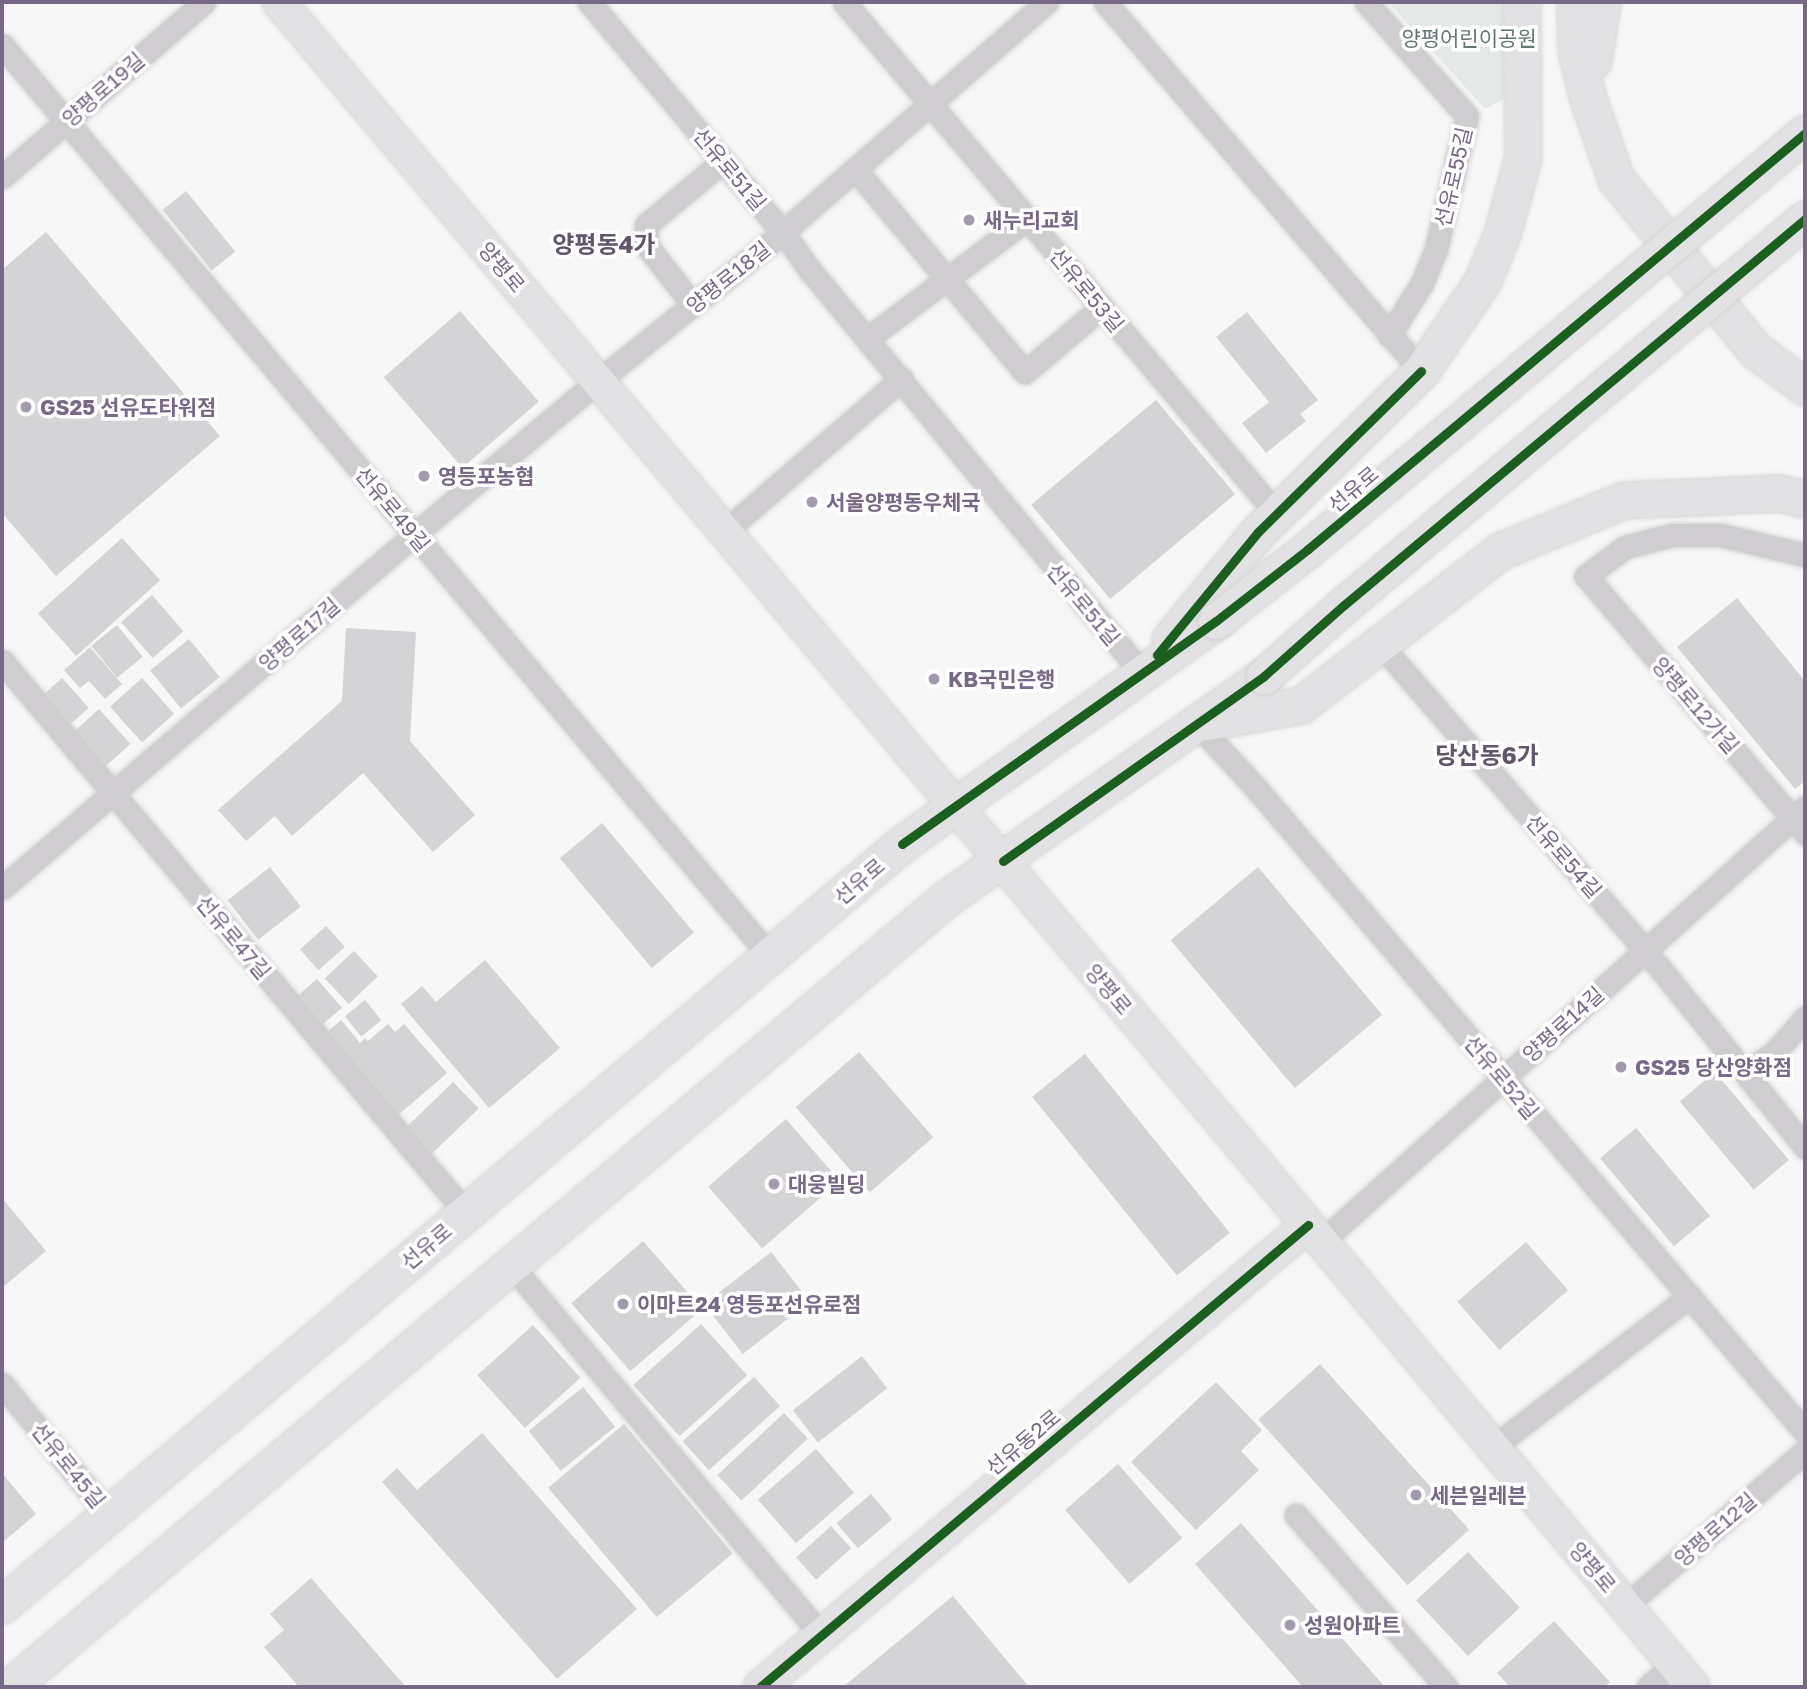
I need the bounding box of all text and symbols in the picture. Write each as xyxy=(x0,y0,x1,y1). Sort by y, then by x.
park label: 양평어린이공원 xyxy=(1401,25,1537,51)
street label: 양평로19길 xyxy=(57,47,149,131)
street label: 선유로51길 xyxy=(688,123,772,215)
street label: 선유로55길 xyxy=(1429,125,1477,229)
place label: 새누리교회 xyxy=(983,207,1080,233)
marker: 새누리교회 xyxy=(961,212,977,228)
district label: 양평동4가 xyxy=(552,230,656,258)
street label: 양평로18길 xyxy=(681,236,775,318)
street label: 양평로 xyxy=(474,237,530,297)
street label: 선유로53길 xyxy=(1045,243,1129,337)
place label: GS25 선유도타워점 xyxy=(40,394,216,420)
marker: GS25 선유도타워점 xyxy=(18,399,34,415)
street label: 선유로 xyxy=(1323,461,1383,517)
street label: 선유로49길 xyxy=(350,462,436,556)
place label: 영등포농협 xyxy=(438,463,535,489)
marker: 영등포농협 xyxy=(416,468,432,484)
place label: 서울양평동우체국 xyxy=(826,489,981,515)
marker: 서울양평동우체국 xyxy=(804,494,820,510)
street label: 선유로51길 xyxy=(1042,558,1126,650)
street label: 양평로17길 xyxy=(254,592,344,676)
street label: 양평로12가길 xyxy=(1647,652,1745,758)
place label: KB국민은행 xyxy=(948,666,1055,692)
marker: KB국민은행 xyxy=(926,671,942,687)
district label: 당산동6가 xyxy=(1435,741,1539,769)
street label: 선유로54길 xyxy=(1521,809,1607,903)
street label: 선유로 xyxy=(829,853,889,909)
street label: 선유로47길 xyxy=(192,890,276,984)
street label: 양평로 xyxy=(1081,959,1137,1019)
street label: 양평로14길 xyxy=(1517,981,1609,1067)
street label: 선유로52길 xyxy=(1460,1030,1544,1124)
place label: GS25 당산양화점 xyxy=(1635,1054,1792,1080)
marker: GS25 당산양화점 xyxy=(1613,1059,1629,1075)
place label: 대웅빌딩 xyxy=(788,1171,865,1197)
marker: 대웅빌딩 xyxy=(766,1176,782,1192)
street label: 선유로 xyxy=(396,1218,456,1274)
place label: 이마트24 영등포선유로점 xyxy=(637,1291,861,1317)
marker: 이마트24 영등포선유로점 xyxy=(615,1296,631,1312)
street label: 선유동2로 xyxy=(981,1404,1065,1480)
street label: 선유로45길 xyxy=(27,1417,111,1513)
place label: 세븐일레븐 xyxy=(1430,1482,1527,1508)
marker: 세븐일레븐 xyxy=(1408,1487,1424,1503)
street label: 양평로12길 xyxy=(1669,1487,1761,1571)
street label: 양평로 xyxy=(1565,1537,1621,1597)
place label: 성원아파트 xyxy=(1304,1612,1401,1638)
marker: 성원아파트 xyxy=(1282,1617,1298,1633)

